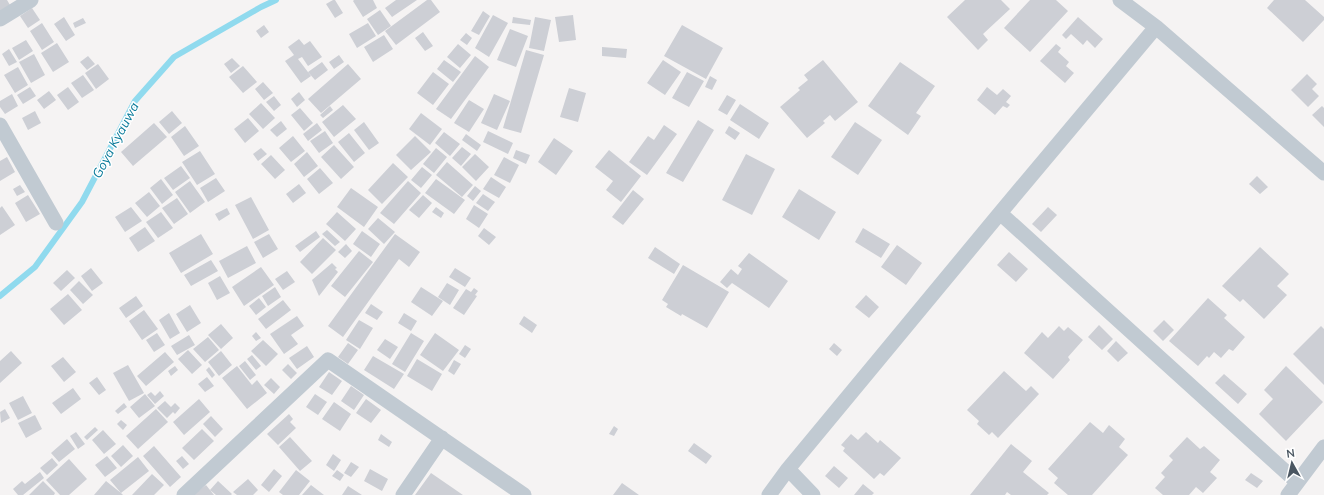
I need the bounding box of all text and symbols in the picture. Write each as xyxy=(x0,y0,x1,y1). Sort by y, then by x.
water label: Goya Kyauwa xyxy=(88,99,142,181)
north arrow xyxy=(1272,443,1312,483)
text: N xyxy=(1286,446,1296,461)

